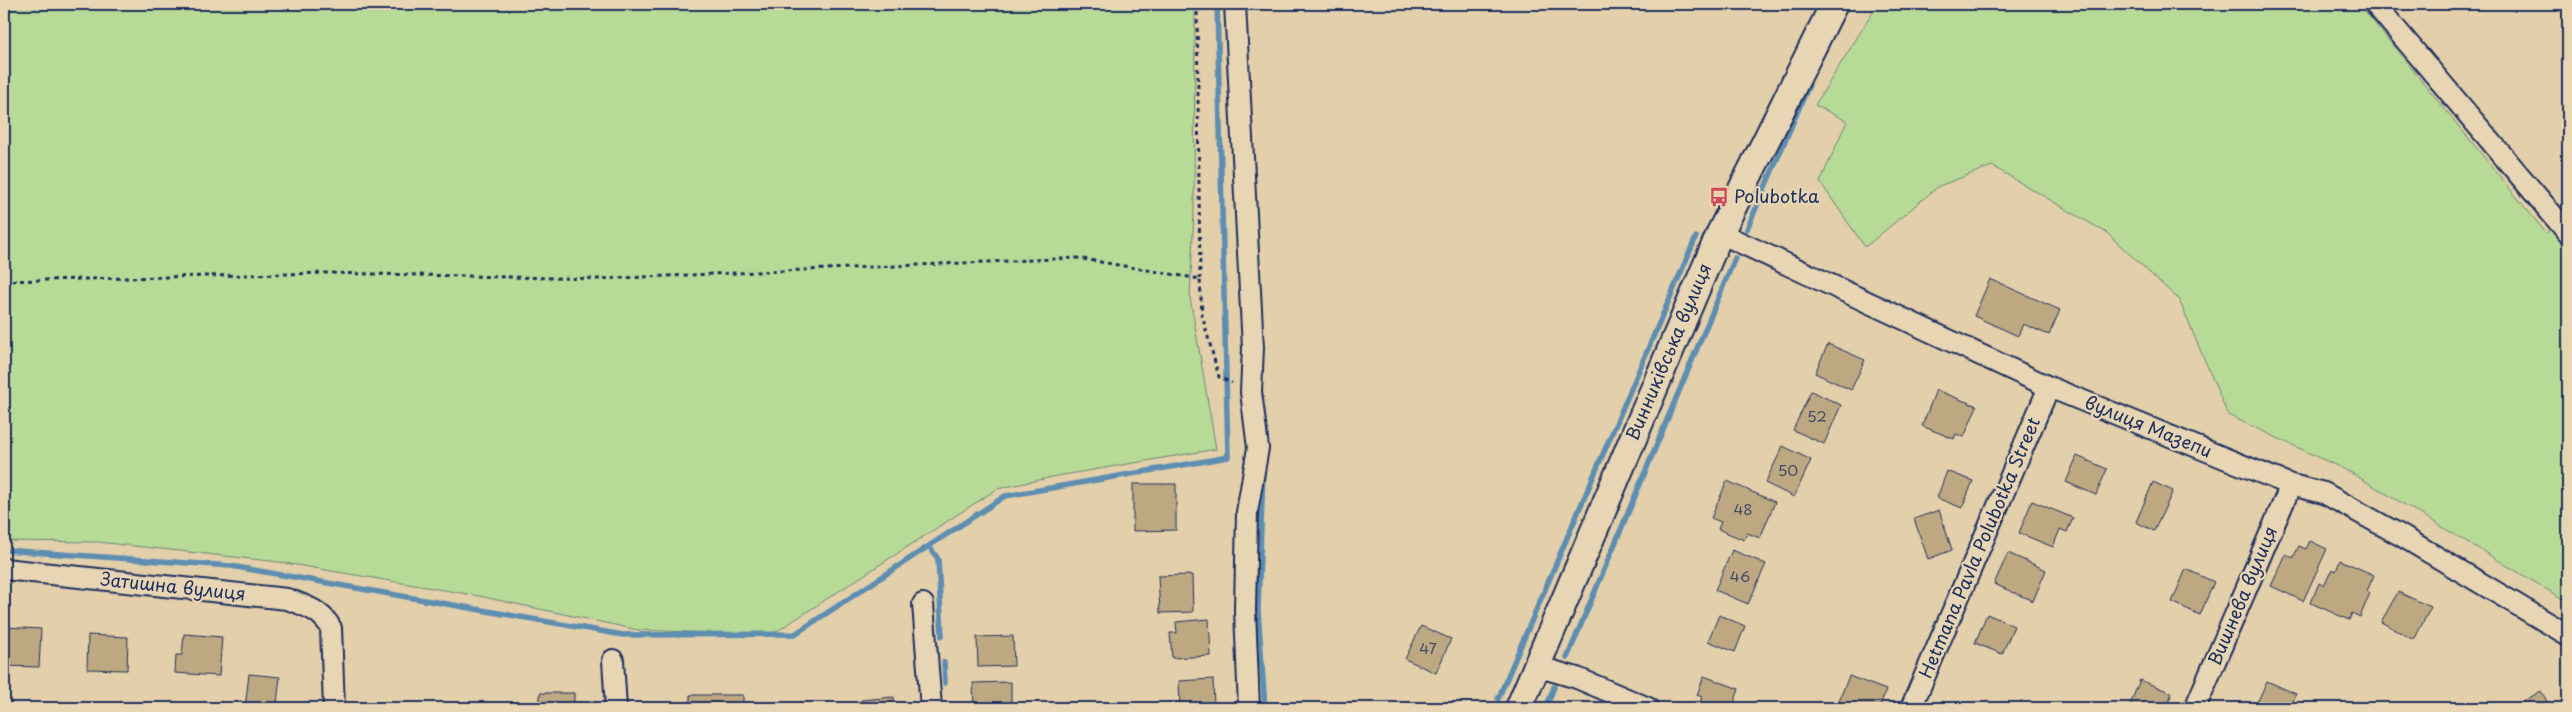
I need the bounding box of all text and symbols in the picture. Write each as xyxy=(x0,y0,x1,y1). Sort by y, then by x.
place label: Polubotka xyxy=(1734,182,1820,209)
bus stop icon: Polubotka xyxy=(1708,186,1730,208)
street label: Винниківська вулиця xyxy=(1618,259,1717,444)
street label: вулиця Мазепи xyxy=(2081,388,2216,463)
house number: 52 xyxy=(1807,404,1827,427)
street label: Hetmana Pavla Polubotka Street xyxy=(1911,412,2046,682)
house number: 50 xyxy=(1778,458,1798,481)
house number: 48 xyxy=(1733,497,1753,520)
street label: Вишнева вулиця xyxy=(2200,521,2283,669)
street label: Затишна вулиця xyxy=(99,564,247,607)
house number: 46 xyxy=(1730,564,1750,587)
house number: 47 xyxy=(1419,636,1437,659)

